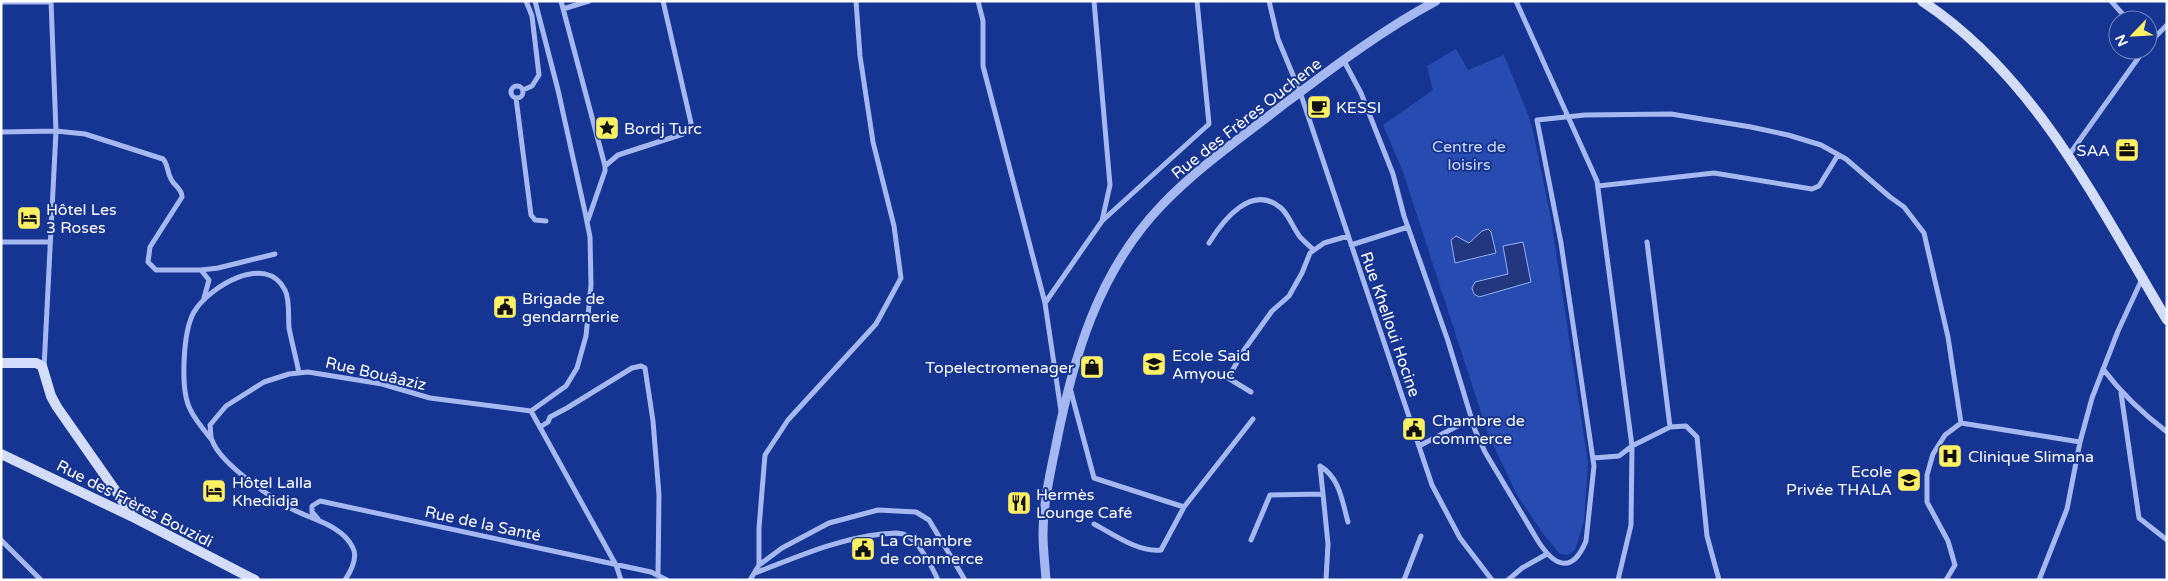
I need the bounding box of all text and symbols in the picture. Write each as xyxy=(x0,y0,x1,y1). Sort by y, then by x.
north arrow xyxy=(2108,10,2158,60)
text: N xyxy=(2112,32,2132,49)
street label: Rue des Frères Ouchene xyxy=(1168,54,1326,184)
cafe icon: KESSI xyxy=(1306,94,1332,120)
place label: KESSI xyxy=(1336,98,1381,118)
place icon: Bordj Turc xyxy=(594,115,620,141)
place label: Bordj Turc xyxy=(624,119,702,139)
park label: Centre de loisirs xyxy=(1432,137,1506,175)
office icon: SAA xyxy=(2114,137,2140,163)
place label: SAA xyxy=(2077,141,2110,161)
place label: Hôtel Les 3 Roses xyxy=(46,200,117,238)
hotel icon: Hôtel Les 3 Roses xyxy=(16,205,42,231)
street label: Rue Khelloui Hocine xyxy=(1356,249,1424,400)
place label: Brigade de gendarmerie xyxy=(522,289,619,327)
public building icon: Brigade de gendarmerie xyxy=(492,294,518,320)
place label: Ecole Said Amyouc xyxy=(1172,346,1250,384)
school or university icon: Ecole Said Amyouc xyxy=(1141,351,1167,377)
street label: Rue Bouâaziz xyxy=(323,353,428,395)
shop icon: Topelectromenager xyxy=(1079,354,1105,380)
place label: Topelectromenager xyxy=(925,358,1075,378)
place label: Chambre de commerce xyxy=(1432,411,1525,449)
public building icon: Chambre de commerce xyxy=(1401,416,1427,442)
hospital icon: Clinique Slimana xyxy=(1937,443,1963,469)
place label: Clinique Slimana xyxy=(1968,447,2094,467)
street label: Rue des Frères Bouzidi xyxy=(53,456,216,552)
place label: Ecole Privée THALA xyxy=(1786,462,1892,500)
school or university icon: Ecole Privée THALA xyxy=(1896,467,1922,493)
place label: Hôtel Lalla Khedidja xyxy=(232,473,312,511)
hotel icon: Hôtel Lalla Khedidja xyxy=(201,478,227,504)
place label: Hermès Lounge Café xyxy=(1036,485,1132,523)
restaurant icon: Hermès Lounge Café xyxy=(1006,490,1032,516)
street label: Rue de la Santé xyxy=(423,502,543,546)
place label: La Chambre de commerce xyxy=(880,531,983,569)
public building icon: La Chambre de commerce xyxy=(850,536,876,562)

